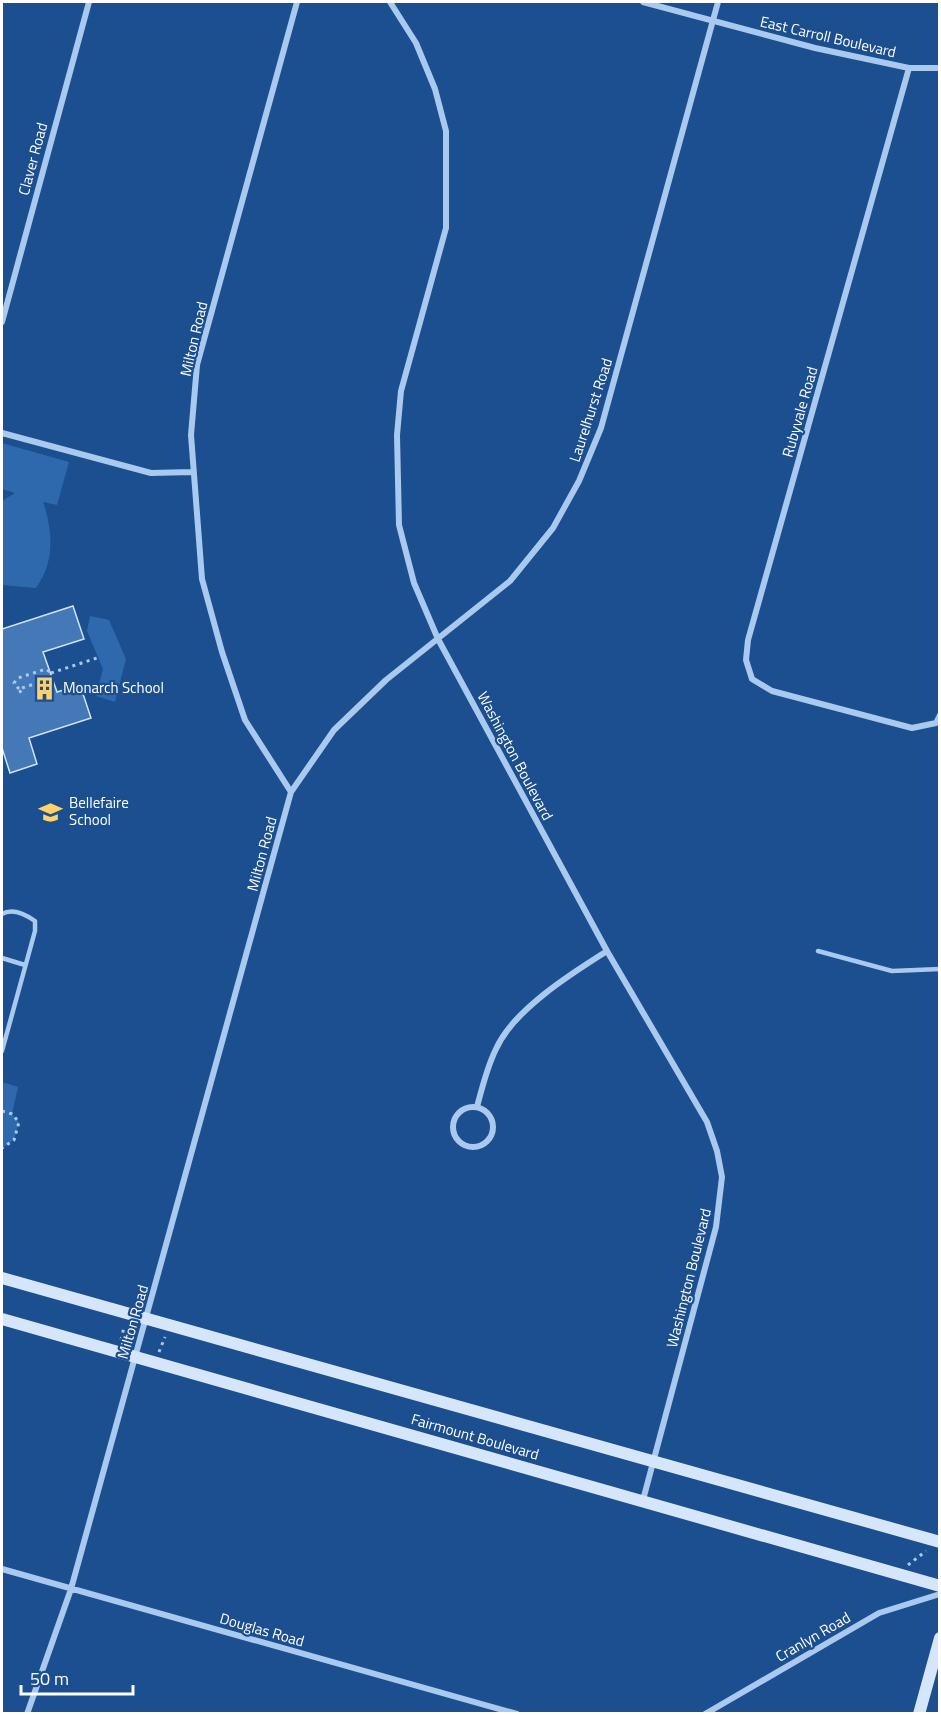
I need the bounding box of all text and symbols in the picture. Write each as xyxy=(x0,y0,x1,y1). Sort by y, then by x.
street label: East Carroll Boulevard xyxy=(758,10,898,63)
street label: Claver Road xyxy=(12,120,53,198)
street label: Milton Road xyxy=(174,299,213,379)
street label: Laurelhurst Road xyxy=(563,355,618,465)
street label: Rubyvale Road xyxy=(776,364,823,460)
building icon: Monarch School xyxy=(32,675,58,701)
place label: Monarch School xyxy=(63,676,164,699)
street label: Washington Boulevard xyxy=(472,687,559,824)
place label: Bellefaire School xyxy=(69,791,129,831)
school or university icon: Bellefaire School xyxy=(38,799,64,825)
street label: Milton Road xyxy=(241,814,283,894)
street label: Washington Boulevard xyxy=(660,1206,717,1350)
street label: Milton Road xyxy=(111,1282,154,1362)
street label: Fairmount Boulevard xyxy=(409,1407,542,1466)
street label: Douglas Road xyxy=(217,1606,307,1653)
street label: Cranlyn Road xyxy=(771,1606,855,1667)
scale bar xyxy=(21,1658,134,1696)
text: 50 m xyxy=(30,1665,69,1692)

